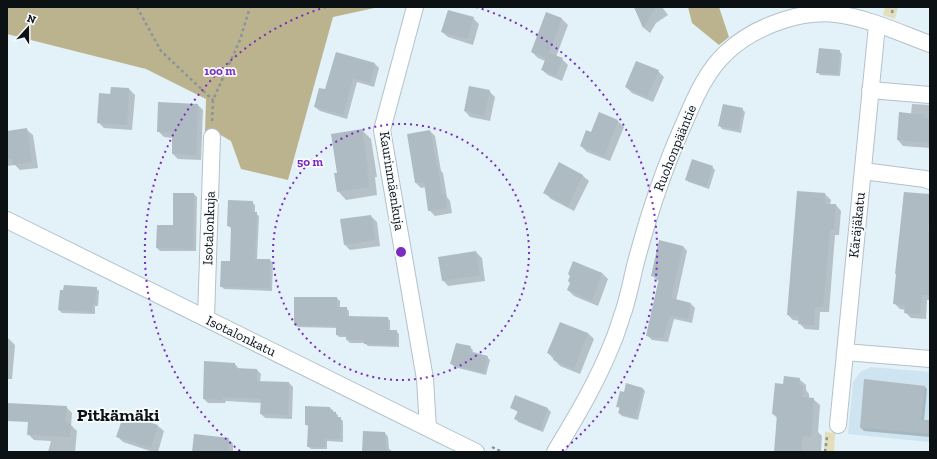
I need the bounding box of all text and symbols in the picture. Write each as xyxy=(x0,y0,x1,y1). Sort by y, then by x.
north arrow xyxy=(8,8,48,48)
text: N xyxy=(25,12,38,27)
text: 100 m xyxy=(204,64,236,78)
street label: Ruohonpääntie xyxy=(650,102,700,194)
street label: Kaurinmäenkuja xyxy=(376,130,408,232)
text: 50 m xyxy=(297,155,323,169)
street label: Isotalonkuja xyxy=(199,190,219,265)
street label: Käräjäkatu xyxy=(845,191,869,259)
centre of rings xyxy=(394,245,408,259)
street label: Isotalonkatu xyxy=(203,312,279,360)
district label: Pitkämäki xyxy=(77,404,160,426)

